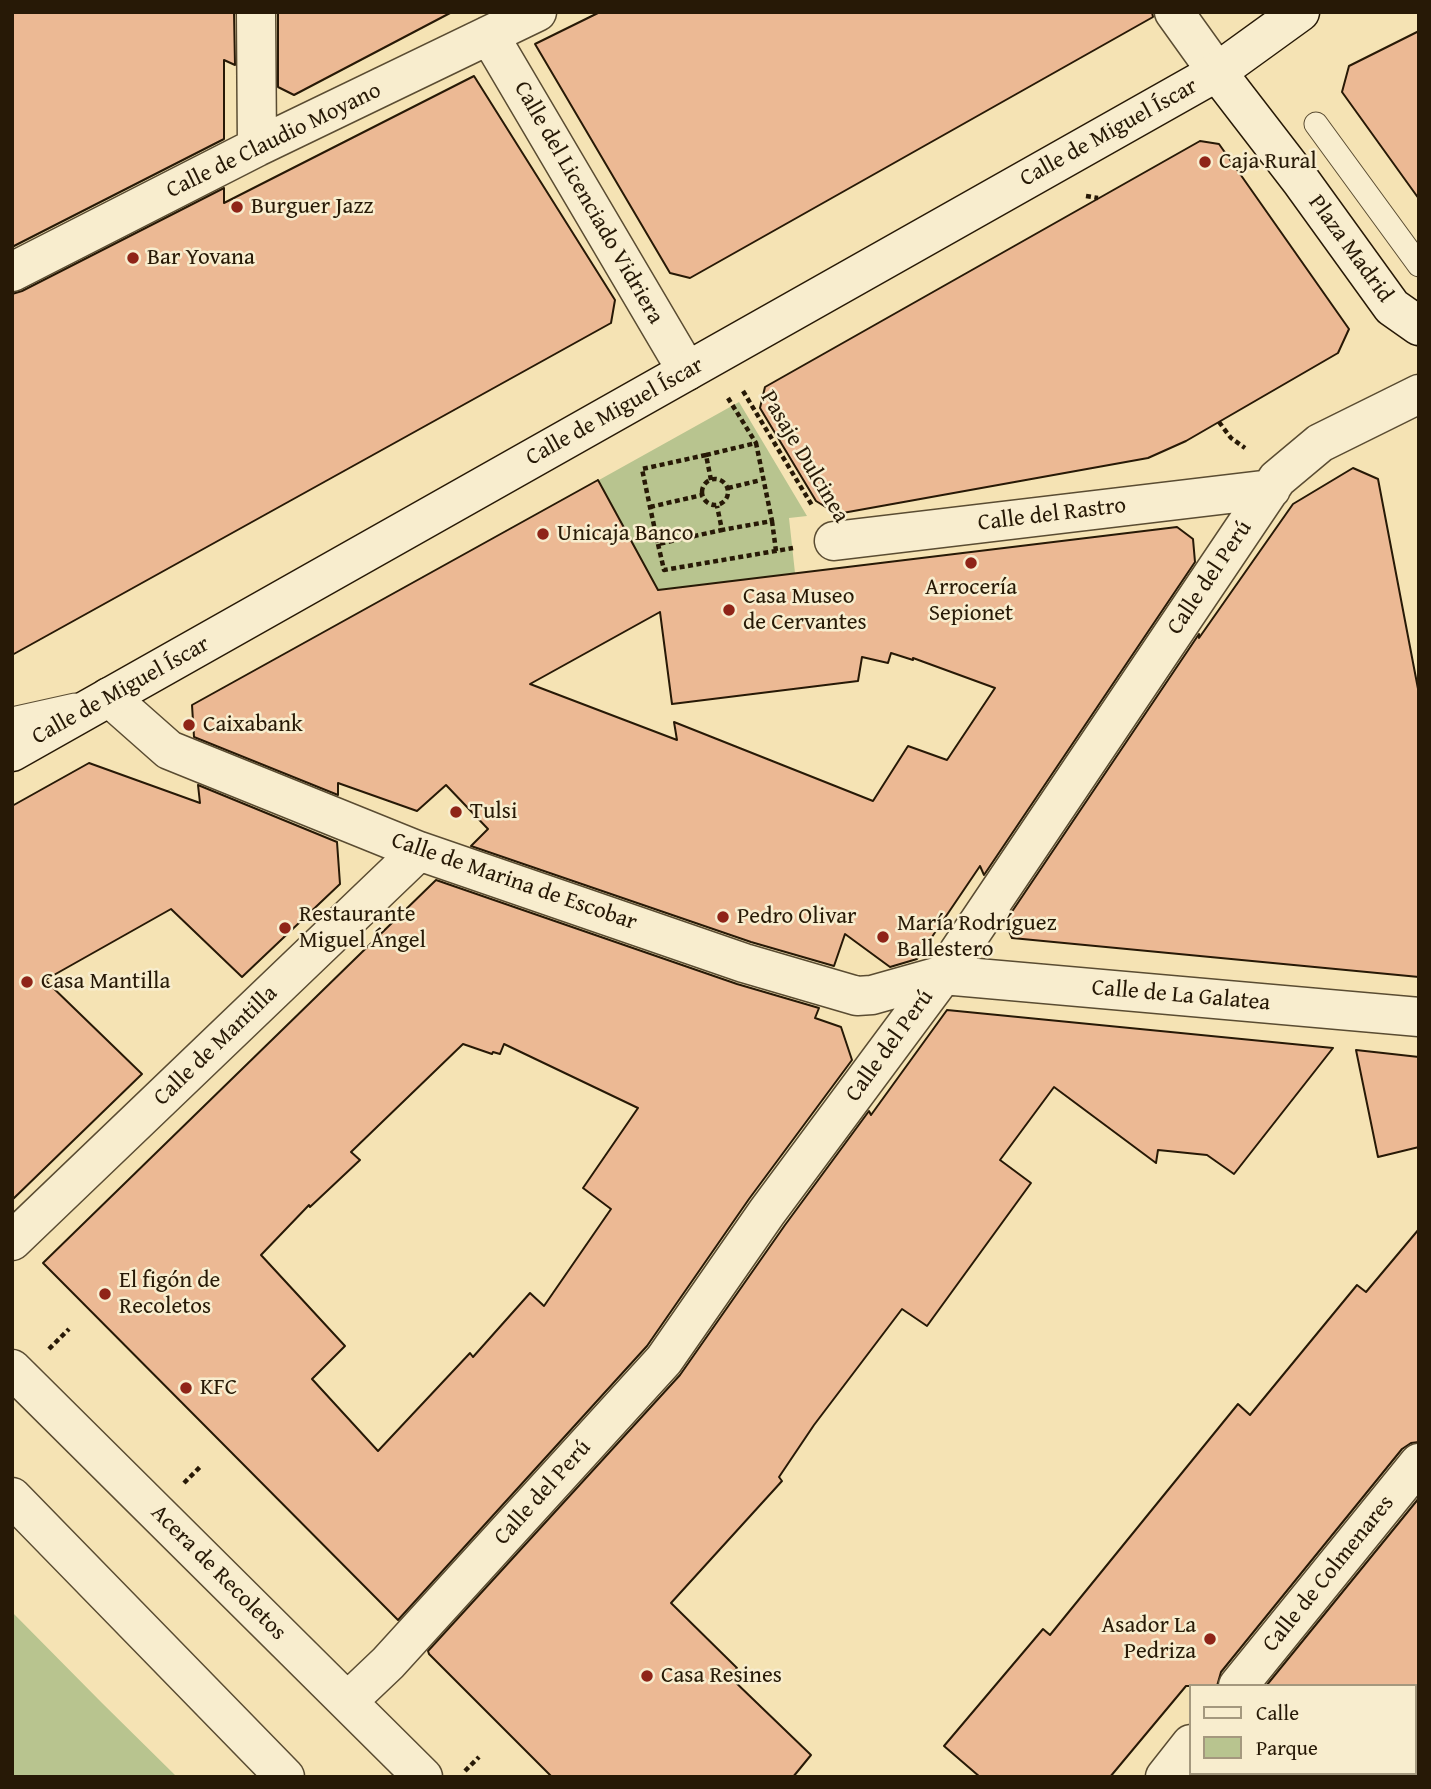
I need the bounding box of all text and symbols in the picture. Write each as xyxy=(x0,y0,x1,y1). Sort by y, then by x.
street label: Calle de Miguel Íscar xyxy=(1015,73,1203,193)
street label: Calle de Claudio Moyano xyxy=(162,77,386,205)
street label: Calle del Licenciado Vidriera xyxy=(507,77,669,329)
place label: Caja Rural xyxy=(1219,148,1317,176)
marker: Caja Rural xyxy=(1197,154,1213,170)
street label: Plaza Madrid xyxy=(1302,190,1398,308)
place label: Burguer Jazz xyxy=(251,193,373,221)
marker: Burguer Jazz xyxy=(229,199,245,215)
place label: Bar Yovana xyxy=(147,244,255,272)
marker: Bar Yovana xyxy=(125,250,141,266)
street label: Calle de Miguel Íscar xyxy=(521,352,709,472)
street label: Pasaje Dulcinea xyxy=(754,386,854,528)
street label: Calle del Rastro xyxy=(976,492,1128,538)
street label: Calle del Perú xyxy=(1162,516,1258,640)
place label: Unicaja Banco xyxy=(557,520,693,548)
marker: Unicaja Banco xyxy=(535,526,551,542)
marker: Arrocería Sepionet xyxy=(963,555,979,571)
place label: Arrocería Sepionet xyxy=(925,574,1017,628)
place label: Casa Museo de Cervantes xyxy=(743,583,867,637)
marker: Casa Museo de Cervantes xyxy=(721,602,737,618)
street label: Calle de Miguel Íscar xyxy=(27,631,215,751)
place label: Caixabank xyxy=(203,711,303,739)
marker: Caixabank xyxy=(181,717,197,733)
place label: Tulsi xyxy=(470,798,517,826)
marker: Tulsi xyxy=(448,804,464,820)
street label: Calle de Marina de Escobar xyxy=(388,827,640,937)
place label: Restaurante Miguel Ángel xyxy=(299,901,426,955)
place label: Pedro Olivar xyxy=(737,903,857,931)
marker: Pedro Olivar xyxy=(715,909,731,925)
place label: María Rodríguez Ballestero xyxy=(897,910,1057,964)
marker: Restaurante Miguel Ángel xyxy=(277,920,293,936)
marker: María Rodríguez Ballestero xyxy=(875,929,891,945)
place label: Casa Mantilla xyxy=(41,968,170,996)
marker: Casa Mantilla xyxy=(19,974,35,990)
street label: Calle de La Galatea xyxy=(1091,974,1271,1018)
street label: Calle de Mantilla xyxy=(148,980,284,1112)
street label: Calle del Perú xyxy=(840,985,940,1107)
place label: El figón de Recoletos xyxy=(119,1267,220,1321)
marker: El figón de Recoletos xyxy=(97,1286,113,1302)
place label: KFC xyxy=(200,1374,237,1402)
marker: KFC xyxy=(178,1380,194,1396)
street label: Calle del Perú xyxy=(489,1435,597,1551)
street label: Calle de Colmenares xyxy=(1257,1490,1401,1658)
street label: Acera de Recoletos xyxy=(144,1499,292,1647)
place label: Asador La Pedriza xyxy=(1101,1612,1196,1666)
marker: Asador La Pedriza xyxy=(1202,1631,1218,1647)
place label: Casa Resines xyxy=(661,1662,782,1690)
marker: Casa Resines xyxy=(639,1668,655,1684)
legend xyxy=(1190,1684,1417,1775)
text: Calle xyxy=(1256,1697,1299,1728)
text: Parque xyxy=(1256,1732,1318,1763)

